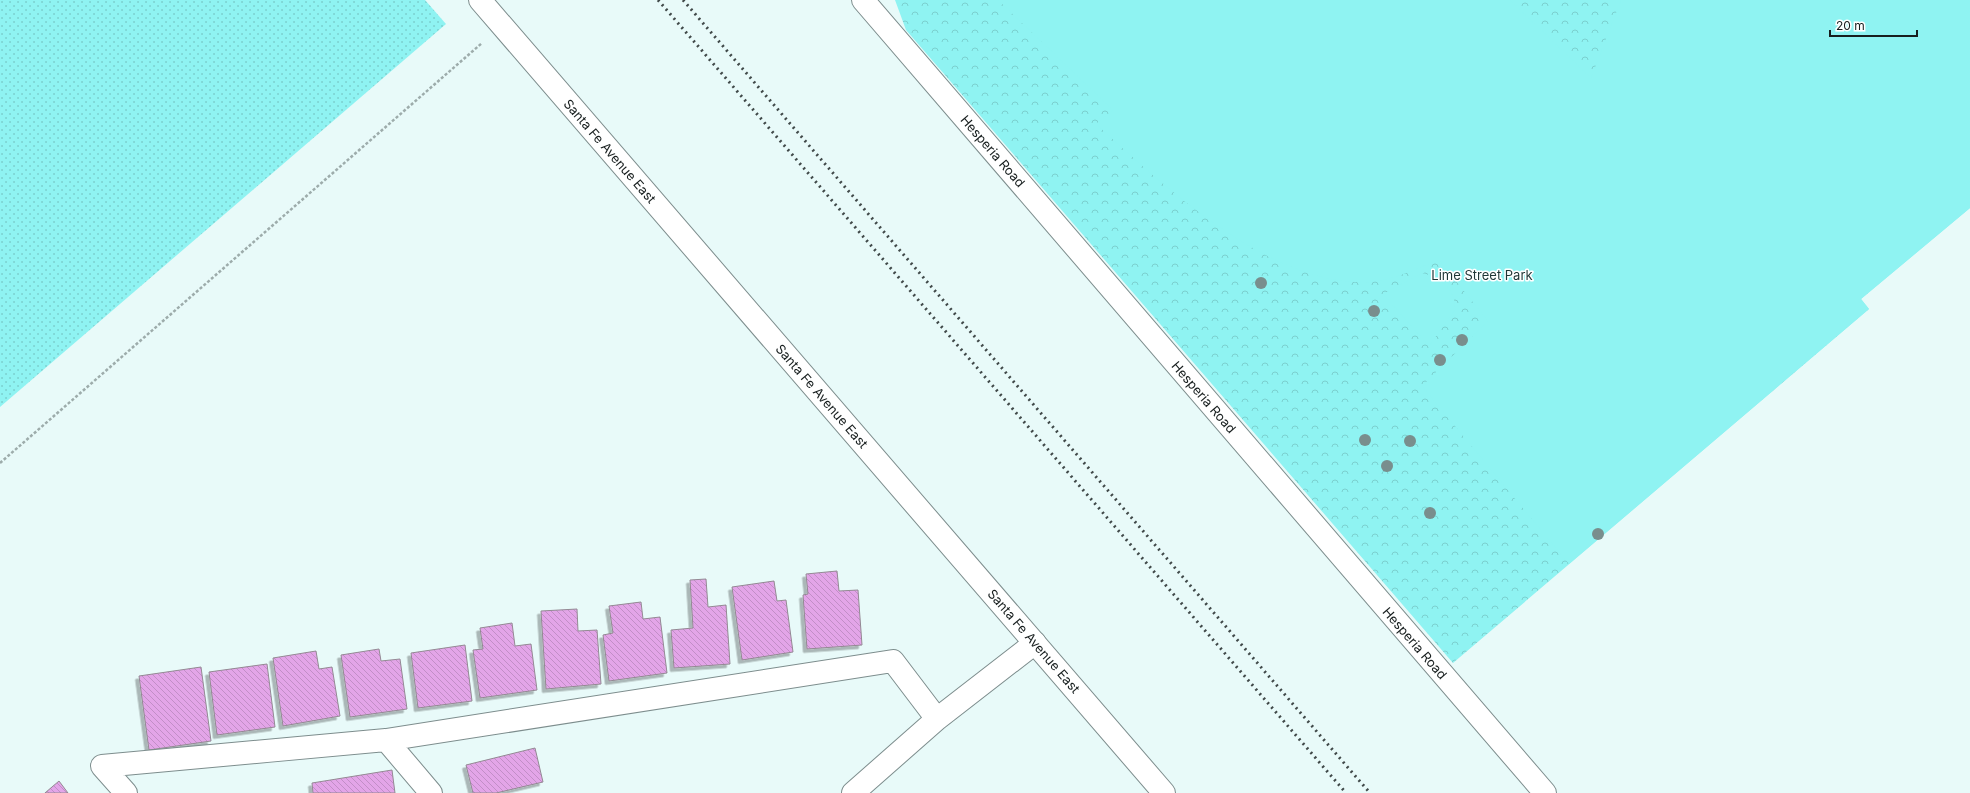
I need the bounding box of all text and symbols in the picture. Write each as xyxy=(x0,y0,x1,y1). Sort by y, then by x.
scale bar xyxy=(1830,12,1917,38)
text: 20 m xyxy=(1836,18,1865,33)
street label: Santa Fe Avenue East xyxy=(560,96,660,206)
street label: Hesperia Road xyxy=(957,112,1029,190)
park label: Lime Street Park xyxy=(1431,267,1533,283)
street label: Santa Fe Avenue East xyxy=(772,341,872,451)
street label: Hesperia Road xyxy=(1168,358,1240,436)
street label: Santa Fe Avenue East xyxy=(984,586,1084,696)
street label: Hesperia Road xyxy=(1379,604,1451,682)

